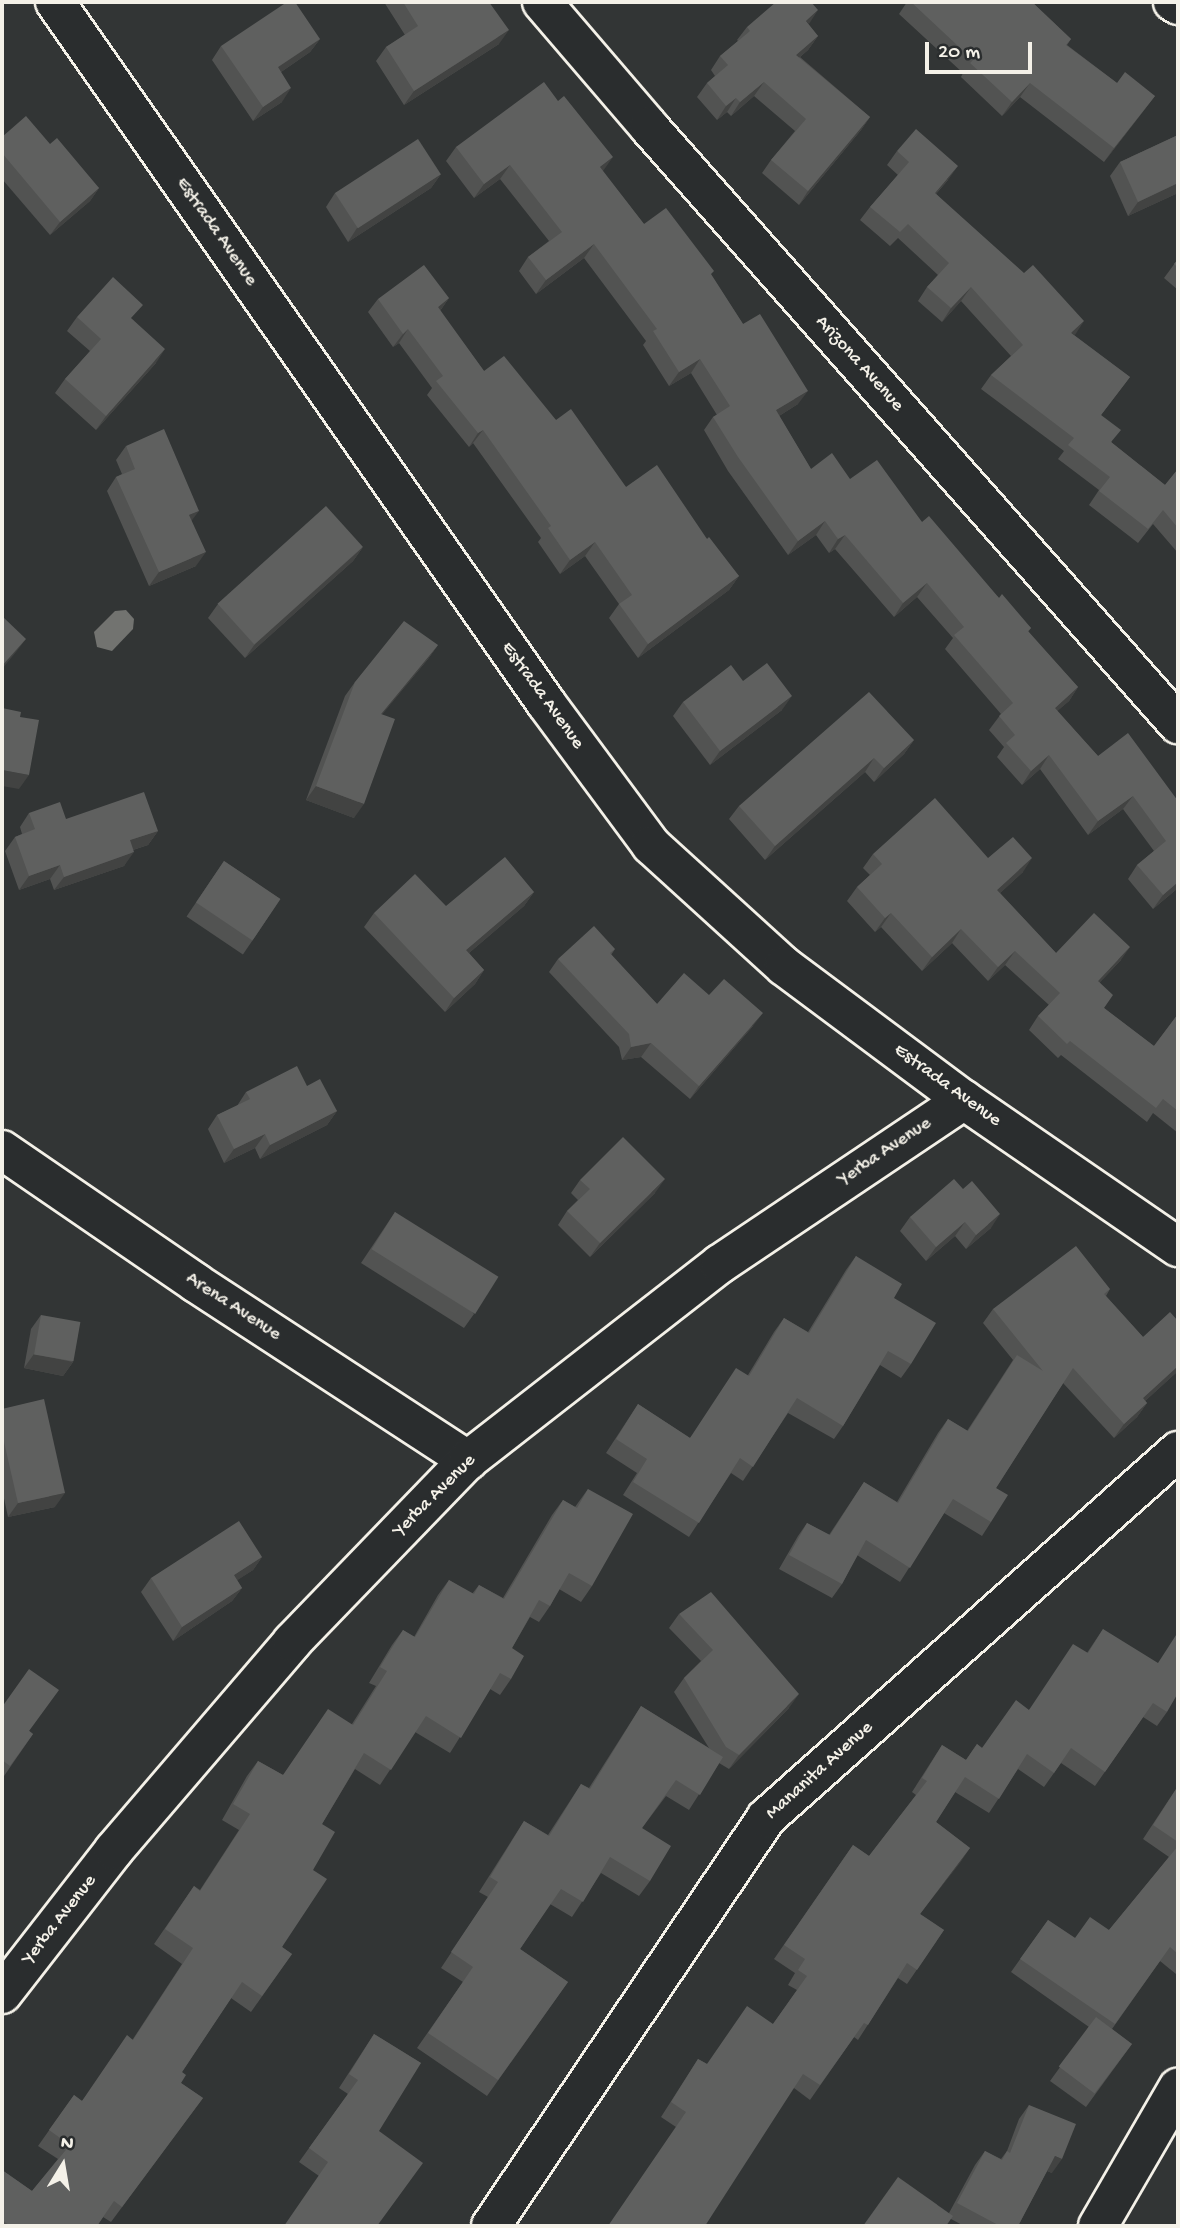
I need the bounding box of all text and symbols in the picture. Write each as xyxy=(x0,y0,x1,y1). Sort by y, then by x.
scale bar xyxy=(928,28,1035,72)
text: 20 m xyxy=(938,41,980,66)
street label: Estrada Avenue xyxy=(170,173,262,291)
street label: Arizona Avenue xyxy=(810,311,908,417)
street label: Estrada Avenue xyxy=(495,638,589,754)
street label: Estrada Avenue xyxy=(889,1039,1005,1133)
street label: Yerba Avenue xyxy=(834,1112,936,1192)
street label: Arena Avenue xyxy=(181,1268,285,1346)
street label: Yerba Avenue xyxy=(389,1450,481,1542)
street label: Mananita Avenue xyxy=(762,1717,878,1825)
street label: Yerba Avenue xyxy=(18,1871,102,1969)
north arrow xyxy=(28,2130,98,2200)
text: N xyxy=(59,2131,75,2156)

